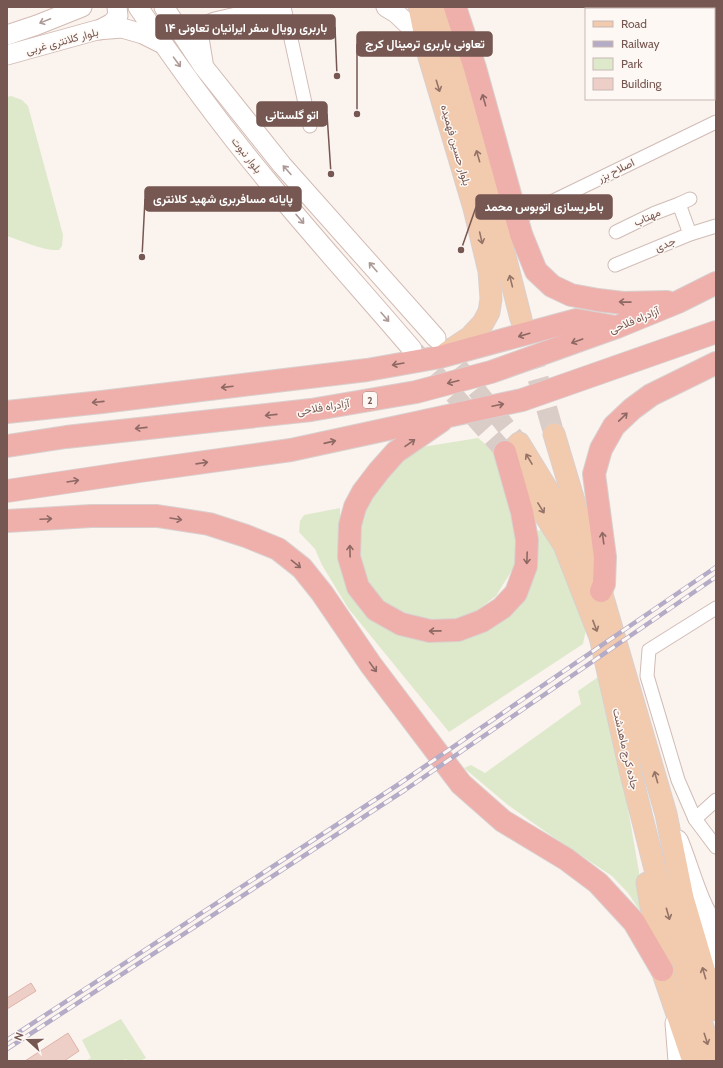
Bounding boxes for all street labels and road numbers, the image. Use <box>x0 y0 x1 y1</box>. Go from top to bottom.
street label: بلوار کلانتری غربی <box>24 25 100 57</box>
street label: بلوار حسین فهمیده <box>438 103 474 187</box>
street label: بلوار نبوت <box>229 134 265 176</box>
street label: اصلاح بزر <box>594 155 637 186</box>
street label: مهتاب <box>631 205 663 229</box>
street label: جدی <box>653 234 677 254</box>
street label: آزادراه فلاحی <box>607 303 662 336</box>
road number: 2 <box>363 392 377 408</box>
street label: آزادراه فلاحی <box>296 396 352 418</box>
street label: جاده کرج ماهدشت <box>609 707 642 791</box>

